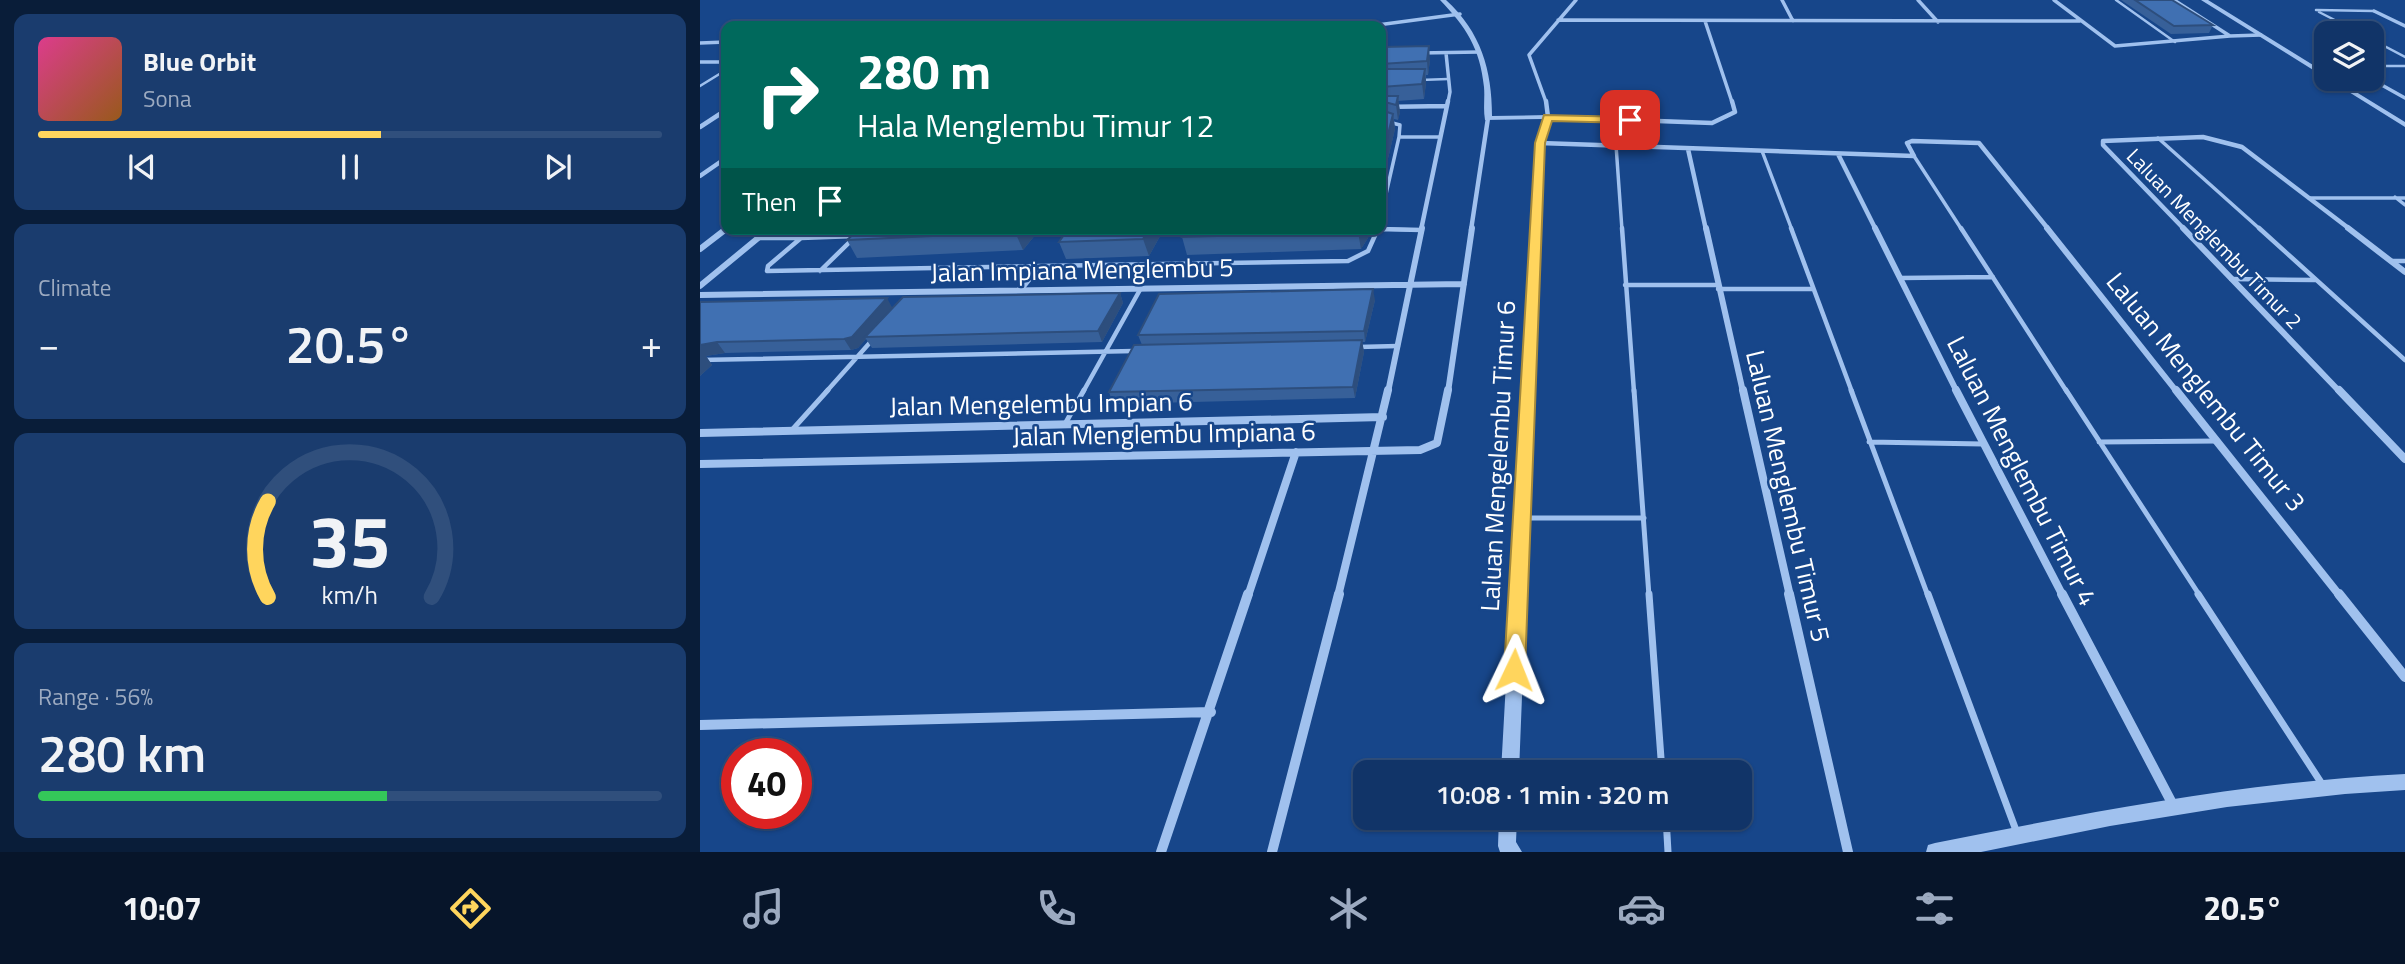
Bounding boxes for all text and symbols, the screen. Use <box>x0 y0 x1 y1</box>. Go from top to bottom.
map controls <box>2314 21 2384 91</box>
button: layers <box>2314 21 2384 91</box>
text: 280 m <box>857 33 991 108</box>
text: Blue Orbit <box>143 42 256 81</box>
icon: right <box>742 49 833 140</box>
text: Sona <box>143 81 191 116</box>
pin <box>1600 90 1660 150</box>
text: Hala Menglembu Timur 12 <box>857 101 1214 149</box>
icon: arrive <box>1611 101 1649 139</box>
street label: Laluan Menglembu Timur 2 <box>2119 140 2310 336</box>
icon: previous <box>123 148 161 186</box>
icon: pause <box>331 148 369 186</box>
icon: next <box>539 148 577 186</box>
text: Then <box>742 182 797 221</box>
icon: arrive <box>811 182 849 220</box>
street label: Jalan Impiana Menglembu 5 <box>930 247 1234 292</box>
street label: Laluan Menglembu Timur 3 <box>2097 263 2315 520</box>
text: Climate <box>38 270 111 305</box>
street label: Laluan Mengelembu Timur 6 <box>1470 299 1525 613</box>
text: 20.5° <box>286 304 414 383</box>
text: − <box>38 315 59 373</box>
text: + <box>641 315 662 373</box>
street label: Laluan Menglembu Timur 4 <box>1937 329 2108 613</box>
street label: Laluan Menglembu Timur 5 <box>1736 346 1841 646</box>
street label: Jalan Mengelembu Impian 6 <box>889 381 1193 426</box>
street label: Jalan Menglembu Impiana 6 <box>1012 411 1316 456</box>
text: 35 <box>309 485 391 595</box>
text: km/h <box>322 576 378 614</box>
position arrow <box>1477 633 1551 707</box>
text: Range · 56% <box>38 679 153 714</box>
text: 280 km <box>38 713 206 792</box>
speed limit sign: 40 <box>721 738 812 829</box>
text: 10:08 · 1 min · 320 m <box>1436 775 1669 814</box>
text: 10:07 <box>122 884 202 932</box>
icon: directions <box>446 884 495 933</box>
icon: music <box>739 884 788 933</box>
icon: phone <box>1032 884 1081 933</box>
icon: climate <box>1324 884 1373 933</box>
icon: car <box>1617 884 1666 933</box>
icon: filters <box>1910 884 1959 933</box>
text: 20.5° <box>2203 884 2283 932</box>

